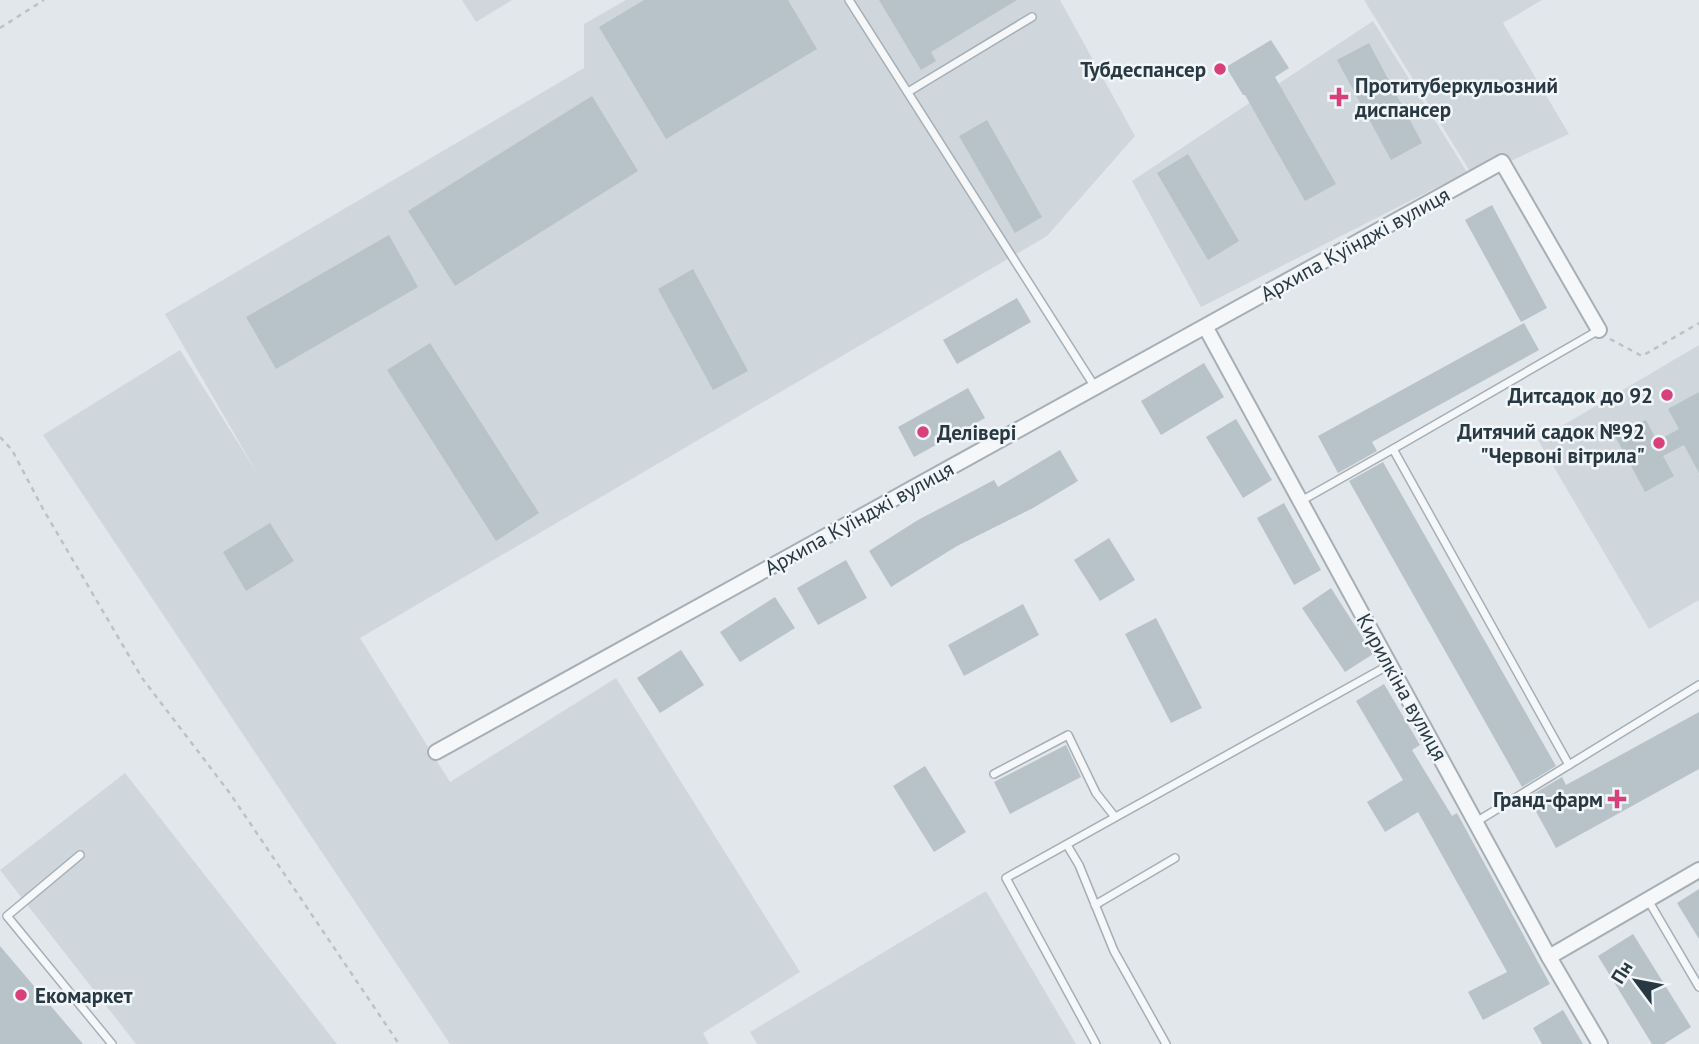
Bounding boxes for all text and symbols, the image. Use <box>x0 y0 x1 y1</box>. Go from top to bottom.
place label: Тубдеспансер <box>1080 56 1206 83</box>
marker: Тубдеспансер <box>1212 61 1228 77</box>
place label: Протитуберкульозний диспансер <box>1354 72 1558 123</box>
marker: Протитуберкульозний диспансер <box>1329 87 1349 107</box>
street label: Архипа Куїнджі вулиця <box>1256 181 1454 307</box>
place label: Дитсадок до 92 <box>1508 382 1653 409</box>
marker: Дитсадок до 92 <box>1659 387 1675 403</box>
place label: Дитячий садок №92 "Червонi вiтрила" <box>1457 418 1645 469</box>
place label: Делівері <box>937 419 1016 446</box>
marker: Делівері <box>915 424 931 440</box>
marker: Дитячий садок №92 "Червонi вiтрила" <box>1651 435 1667 451</box>
street label: Архипа Куїнджі вулиця <box>760 455 958 581</box>
street label: Кирилкіна вулиця <box>1350 609 1454 765</box>
place label: Гранд-фарм <box>1493 786 1603 813</box>
marker: Гранд-фарм <box>1609 791 1625 807</box>
north arrow <box>1601 946 1671 1016</box>
text: Пн <box>1605 956 1638 988</box>
place label: Екомаркет <box>35 982 133 1009</box>
marker: Екомаркет <box>13 987 29 1003</box>

